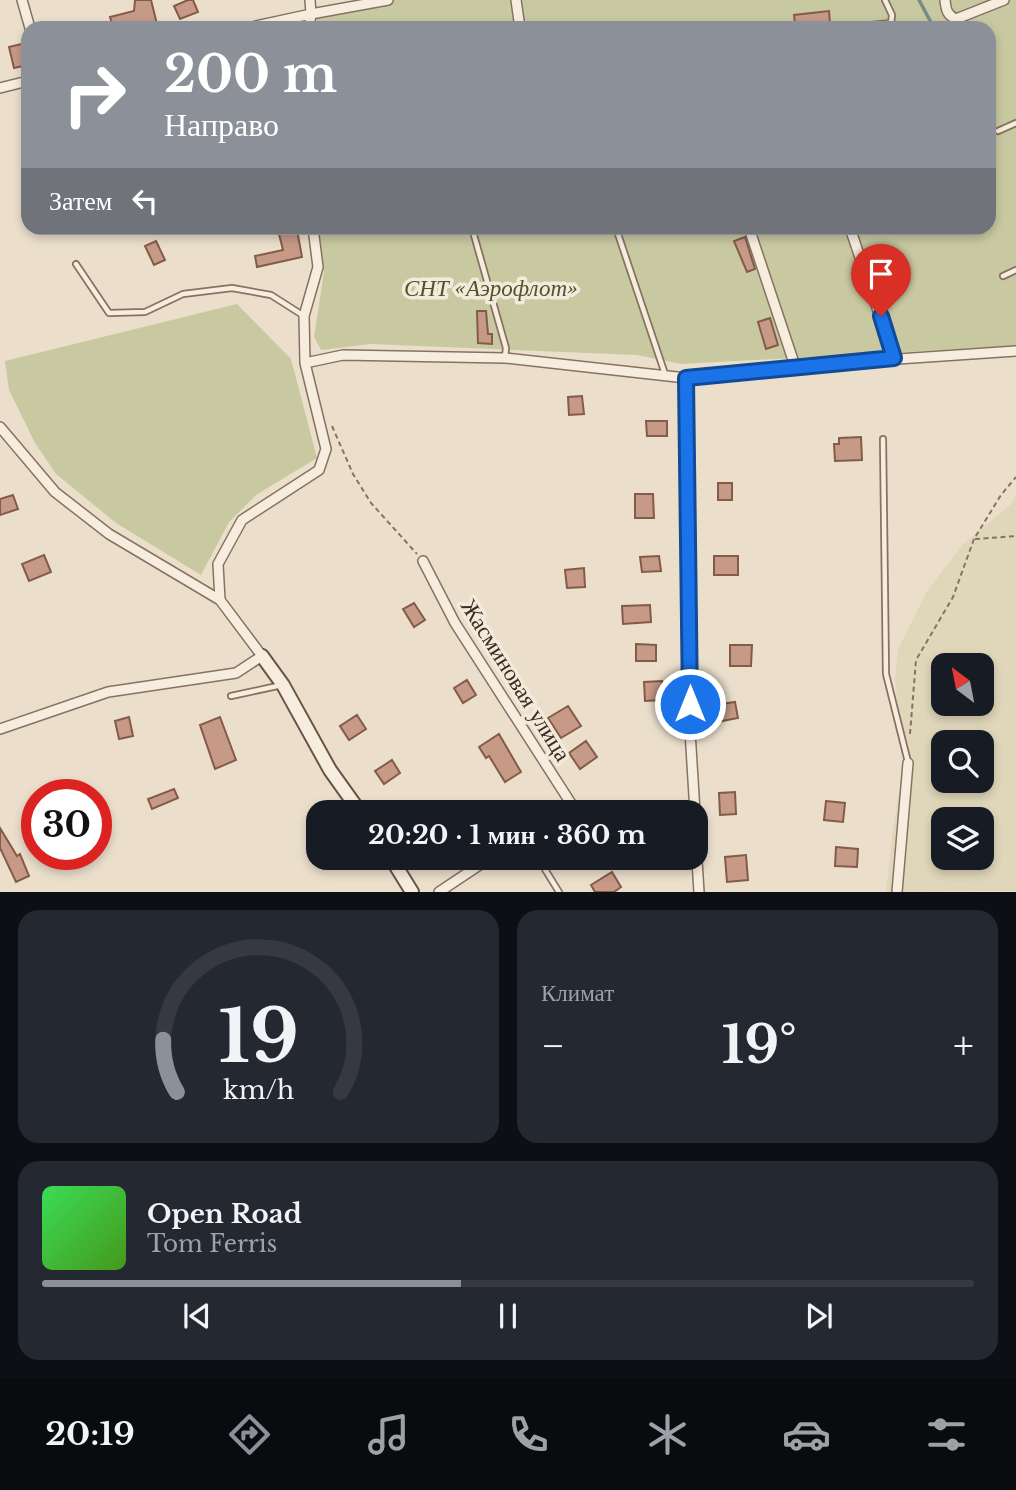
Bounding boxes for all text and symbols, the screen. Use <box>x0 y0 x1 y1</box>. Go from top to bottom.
text: 200 m <box>164 44 337 105</box>
icon: right <box>49 49 140 140</box>
text: Направо <box>164 105 279 145</box>
icon: left <box>126 182 164 220</box>
text: Затем <box>49 185 112 217</box>
pin <box>851 244 911 316</box>
icon: arrive <box>862 255 900 293</box>
park label: СНТ «Аэрофлот» <box>404 274 578 302</box>
street label: Жасминовая улица <box>455 594 577 766</box>
north arrow <box>931 653 994 716</box>
map controls <box>931 653 994 870</box>
position arrow <box>653 667 727 741</box>
button: search <box>931 730 994 793</box>
speed limit sign: 30 <box>21 779 112 870</box>
button: layers <box>931 807 994 870</box>
text: 20:20 · 1 мин · 360 m <box>368 819 646 851</box>
text: Климат <box>541 979 614 1007</box>
text: 19 <box>218 992 299 1083</box>
text: 19° <box>722 1013 797 1077</box>
text: − <box>541 1022 565 1069</box>
text: + <box>953 1022 974 1069</box>
text: km/h <box>223 1075 294 1106</box>
text: Open Road <box>147 1198 302 1230</box>
text: Tom Ferris <box>147 1230 277 1258</box>
icon: previous <box>178 1297 216 1335</box>
icon: pause <box>489 1297 527 1335</box>
icon: next <box>800 1297 838 1335</box>
icon: directions <box>225 1410 274 1459</box>
icon: music <box>364 1410 413 1459</box>
icon: phone <box>504 1410 553 1459</box>
icon: climate <box>643 1410 692 1459</box>
icon: car <box>782 1410 831 1459</box>
icon: filters <box>922 1410 971 1459</box>
text: 20:19 <box>45 1414 135 1454</box>

